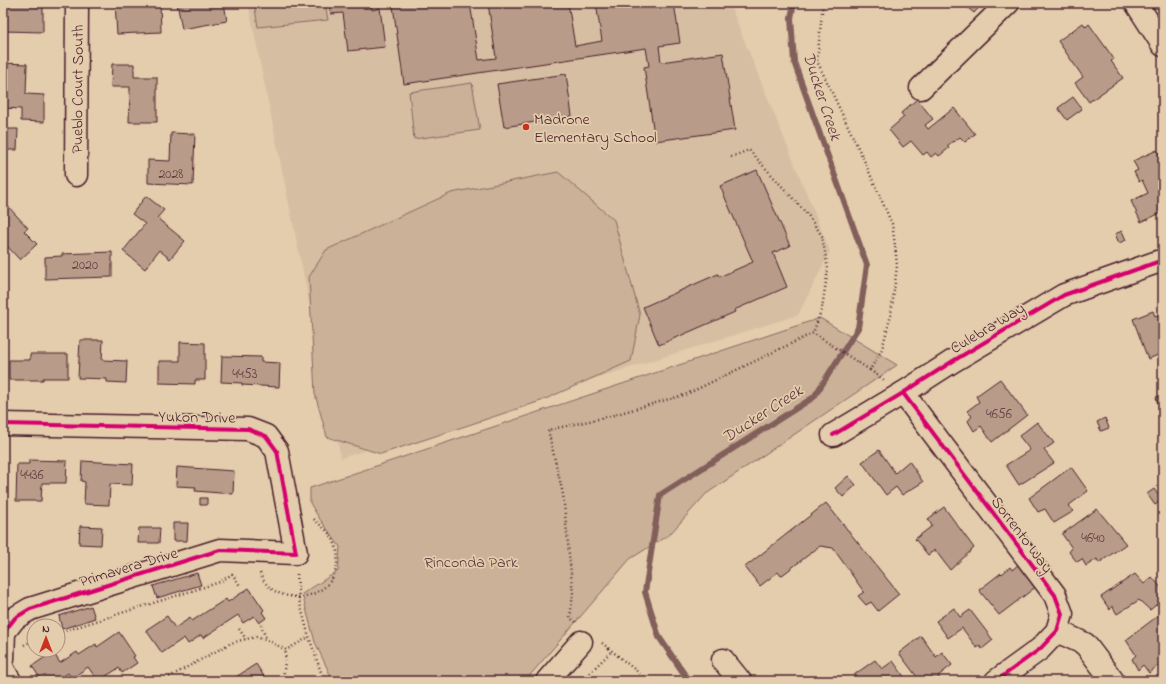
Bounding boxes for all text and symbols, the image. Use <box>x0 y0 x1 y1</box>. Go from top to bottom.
street label: Pueblo Court South <box>66 24 91 154</box>
water label: Ducker Creek <box>796 49 848 145</box>
place label: Madrone Elementary School <box>534 108 657 150</box>
marker: Madrone Elementary School <box>521 122 531 132</box>
house number: 2028 <box>158 164 184 185</box>
house number: 2020 <box>72 255 98 276</box>
street label: Culebra Way <box>946 297 1030 361</box>
house number: 4453 <box>232 364 258 385</box>
water label: Ducker Creek <box>718 378 809 450</box>
house number: 4656 <box>986 404 1012 425</box>
street label: Yukon Drive <box>158 405 237 431</box>
house number: 4436 <box>20 465 44 486</box>
street label: Sorrento Way <box>984 492 1058 579</box>
house number: 4640 <box>1081 528 1105 549</box>
street label: Primavera Drive <box>76 541 182 594</box>
park label: Rinconda Park <box>424 551 519 575</box>
north arrow <box>26 618 66 658</box>
text: N <box>42 621 50 637</box>

